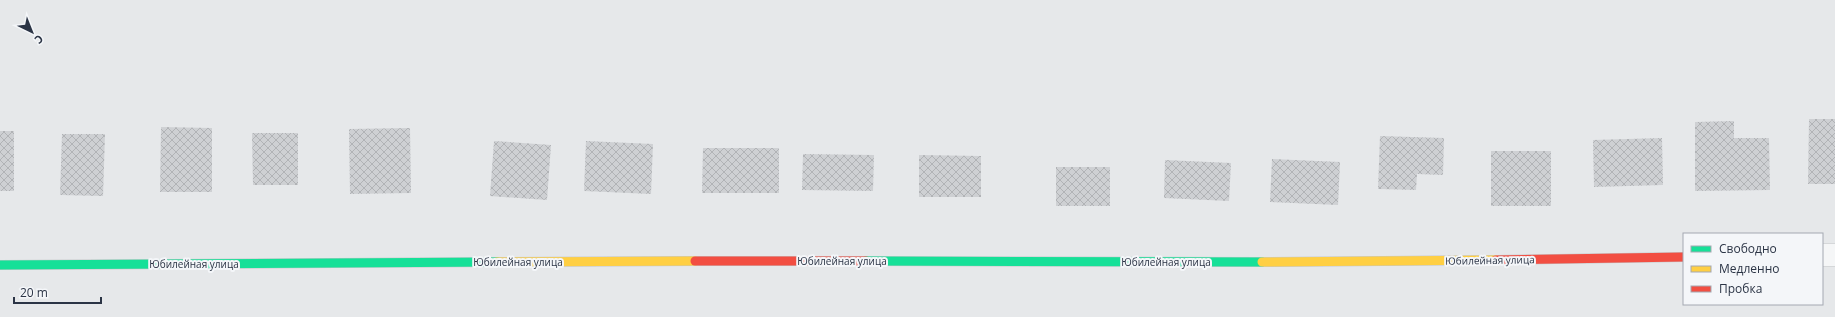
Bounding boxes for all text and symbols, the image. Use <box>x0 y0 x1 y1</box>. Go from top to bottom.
north arrow <box>12 12 52 52</box>
text: С <box>31 32 47 48</box>
legend <box>1683 233 1823 305</box>
text: Свободно <box>1719 240 1777 257</box>
street label: Юбилейная улица <box>1445 252 1535 268</box>
street label: Юбилейная улица <box>797 254 887 268</box>
street label: Юбилейная улица <box>473 255 563 269</box>
street label: Юбилейная улица <box>1121 255 1211 269</box>
street label: Юбилейная улица <box>149 257 239 271</box>
text: Медленно <box>1719 260 1779 277</box>
scale bar <box>14 279 101 305</box>
text: Пробка <box>1719 280 1762 297</box>
text: 20 m <box>20 284 48 301</box>

